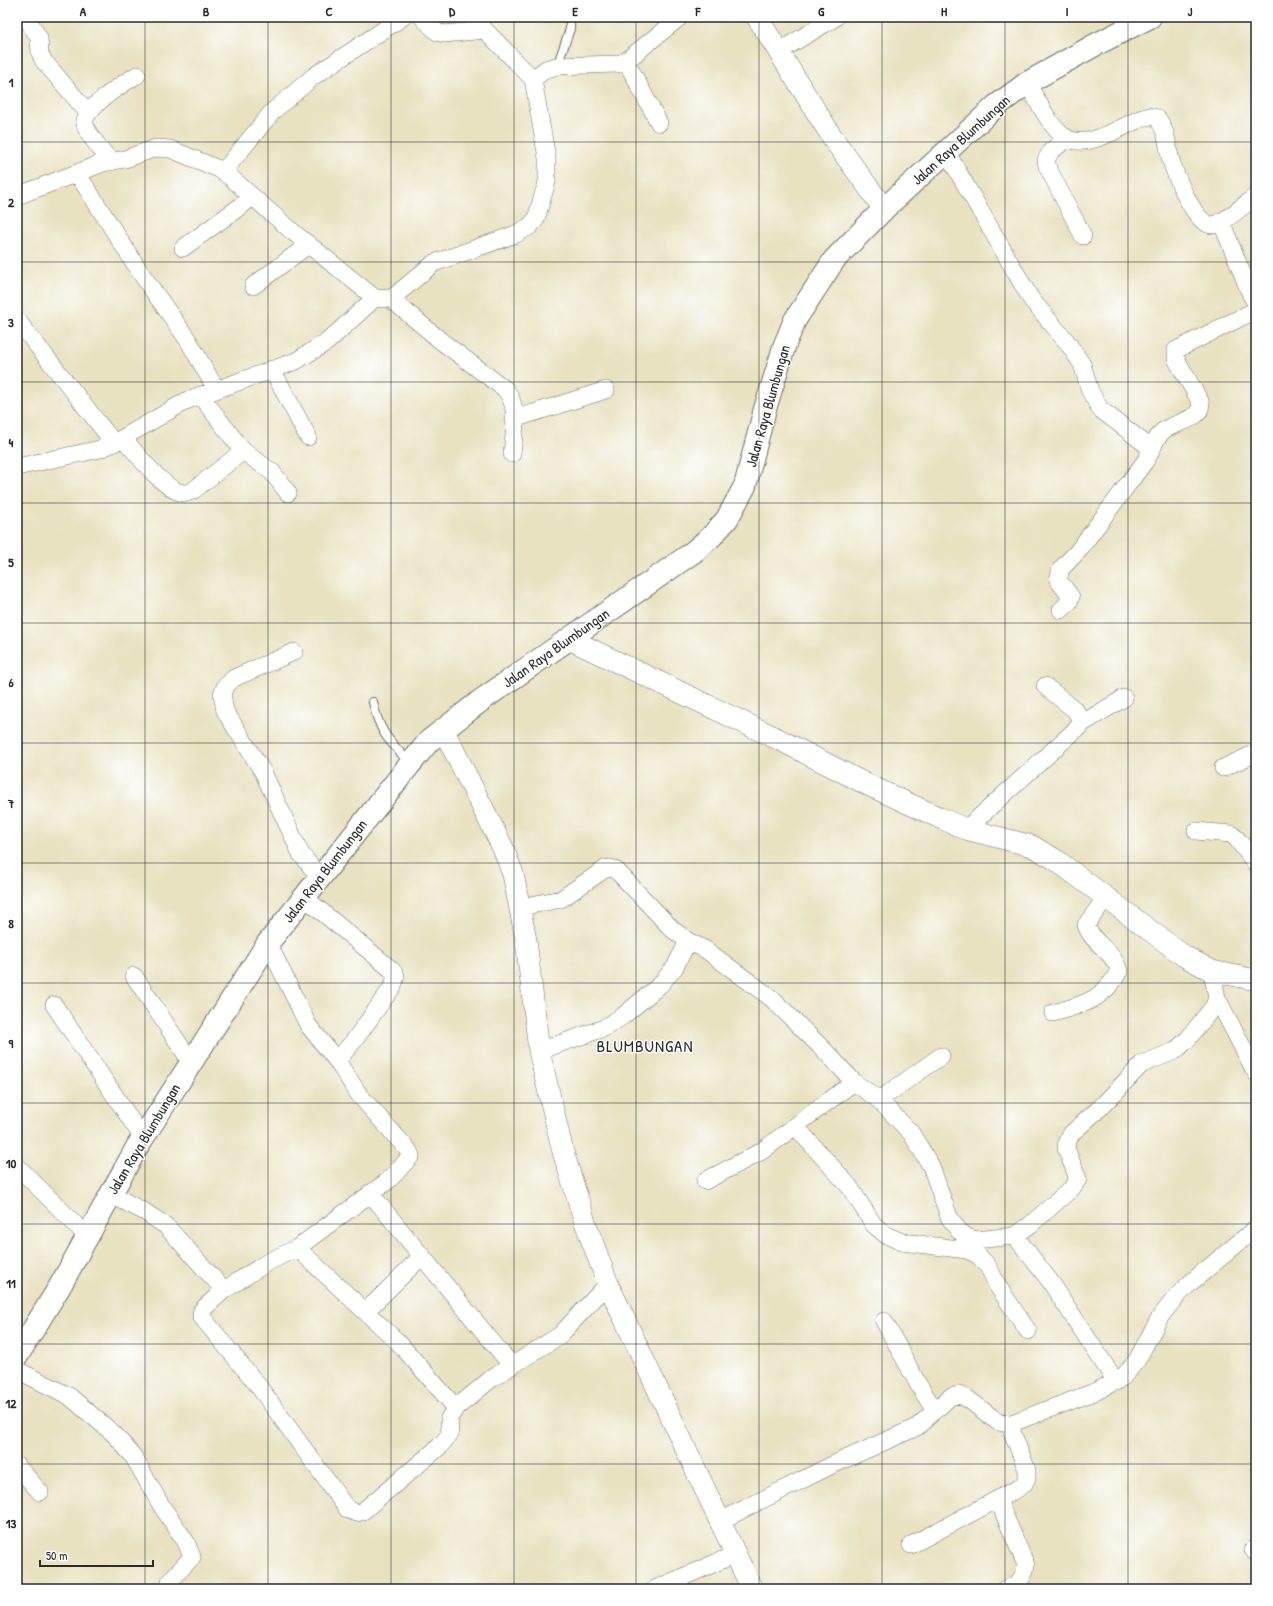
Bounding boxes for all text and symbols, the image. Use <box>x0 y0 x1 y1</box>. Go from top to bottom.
text: A <box>80 2 87 20</box>
text: B <box>203 2 210 20</box>
text: C <box>325 2 333 20</box>
text: D <box>449 2 456 20</box>
text: E <box>572 2 578 20</box>
text: F <box>695 2 702 20</box>
text: G <box>818 2 825 20</box>
text: H <box>941 2 947 20</box>
text: I <box>1065 2 1069 20</box>
text: J <box>1188 2 1193 20</box>
text: 1 <box>9 73 14 91</box>
street label: Jalan Raya Blumbungan <box>907 90 1015 190</box>
text: 2 <box>8 193 15 211</box>
text: 3 <box>8 313 14 331</box>
street label: Jalan Raya Blumbungan <box>740 342 795 469</box>
text: 4 <box>9 433 14 451</box>
text: 5 <box>8 553 14 571</box>
street label: Jalan Raya Blumbungan <box>498 603 614 692</box>
text: 6 <box>8 673 14 691</box>
text: 7 <box>7 794 15 812</box>
street label: Jalan Raya Blumbungan <box>278 814 372 927</box>
text: 8 <box>8 914 14 932</box>
text: 9 <box>9 1034 14 1052</box>
district label: BLUMBUNGAN <box>597 1034 693 1057</box>
street label: Jalan Raya Blumbungan <box>102 1079 185 1198</box>
text: 10 <box>6 1154 16 1172</box>
text: 11 <box>6 1274 16 1292</box>
text: 12 <box>6 1394 17 1412</box>
text: 13 <box>6 1514 16 1532</box>
scale bar <box>40 1542 153 1568</box>
text: 50 m <box>46 1547 67 1564</box>

